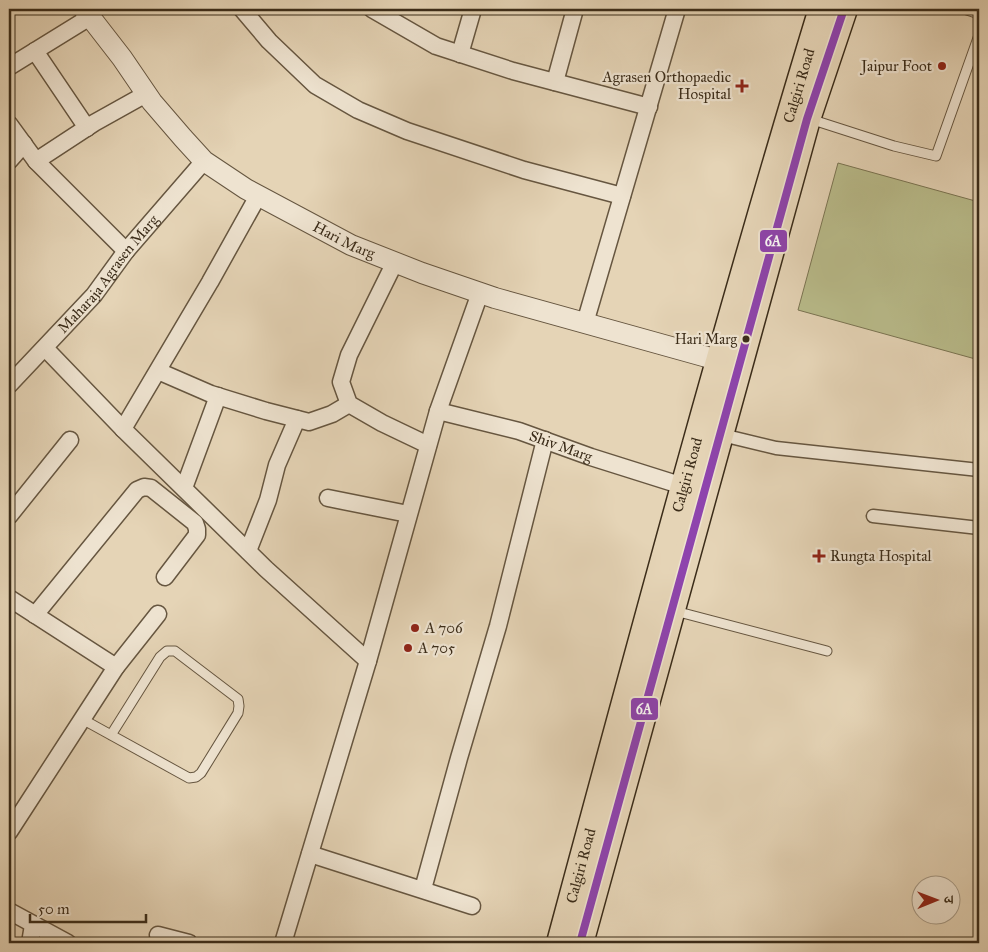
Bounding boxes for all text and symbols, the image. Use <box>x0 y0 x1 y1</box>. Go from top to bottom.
street label: Calgiri Road <box>779 46 819 125</box>
place label: Jaipur Foot <box>859 57 933 76</box>
marker: Jaipur Foot <box>936 60 948 72</box>
place label: Agrasen Orthopaedic Hospital <box>602 68 732 103</box>
marker: Agrasen Orthopaedic Hospital <box>735 79 749 93</box>
street label: Maharaja Agrasen Marg <box>54 210 163 337</box>
street label: Hari Marg <box>310 217 378 263</box>
line badge: 6A <box>759 229 788 253</box>
text: 6A <box>765 233 782 250</box>
place label: Hari Marg <box>675 331 737 348</box>
marker: Hari Marg <box>741 334 751 344</box>
street label: Shiv Marg <box>527 426 596 466</box>
street label: Calgiri Road <box>668 435 706 514</box>
place label: Rungta Hospital <box>830 547 933 565</box>
marker: Rungta Hospital <box>812 549 826 563</box>
place label: A 706 <box>424 619 464 637</box>
marker: A 706 <box>409 622 421 634</box>
place label: A 705 <box>417 639 455 657</box>
marker: A 705 <box>402 642 414 654</box>
line badge: 6A <box>630 697 659 721</box>
text: 6A <box>636 701 653 718</box>
street label: Calgiri Road <box>562 826 600 905</box>
north arrow <box>910 874 960 924</box>
scale bar <box>30 892 146 924</box>
text: उ <box>940 895 957 904</box>
text: 50 m <box>38 900 70 918</box>

